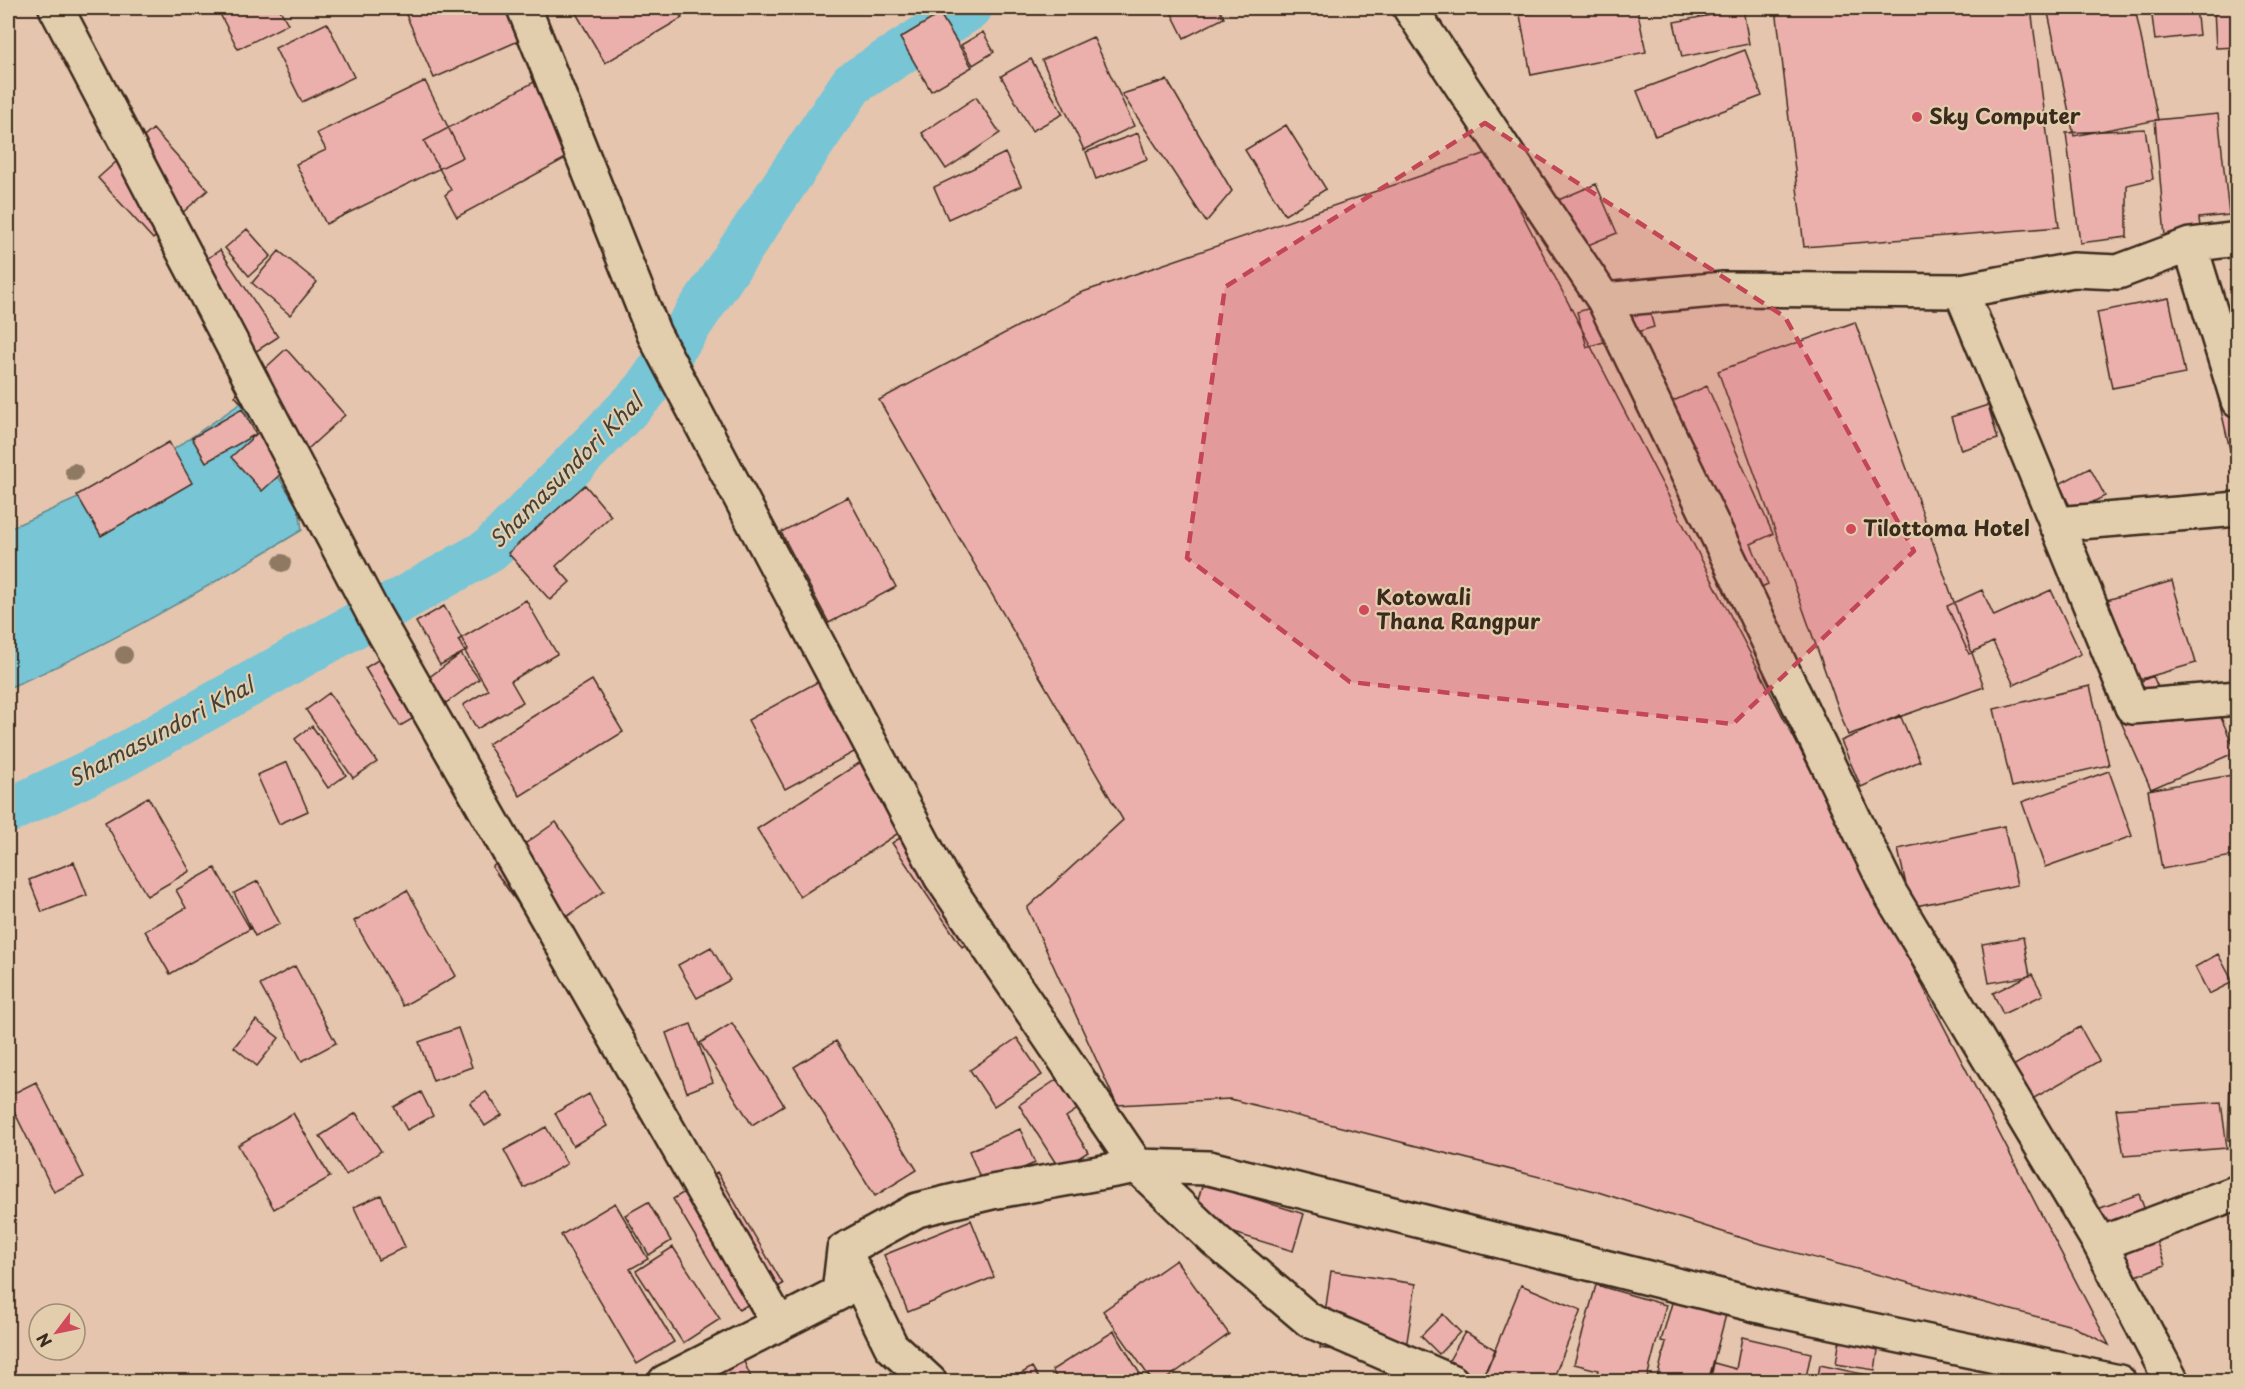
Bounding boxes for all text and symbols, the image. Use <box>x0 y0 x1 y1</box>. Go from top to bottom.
place label: Sky Computer <box>1929 99 2081 131</box>
marker: Sky Computer <box>1910 110 1924 124</box>
water label: Shamasundori Khal <box>480 383 652 554</box>
place label: Tilottoma Hotel <box>1863 511 2030 543</box>
marker: Tilottoma Hotel <box>1844 522 1858 536</box>
place label: Kotowali Thana Rangpur <box>1376 580 1541 636</box>
marker: Kotowali Thana Rangpur <box>1357 603 1371 617</box>
water label: Shamasundori Khal <box>62 666 262 794</box>
north arrow <box>27 1302 87 1362</box>
text: N <box>30 1329 57 1352</box>

